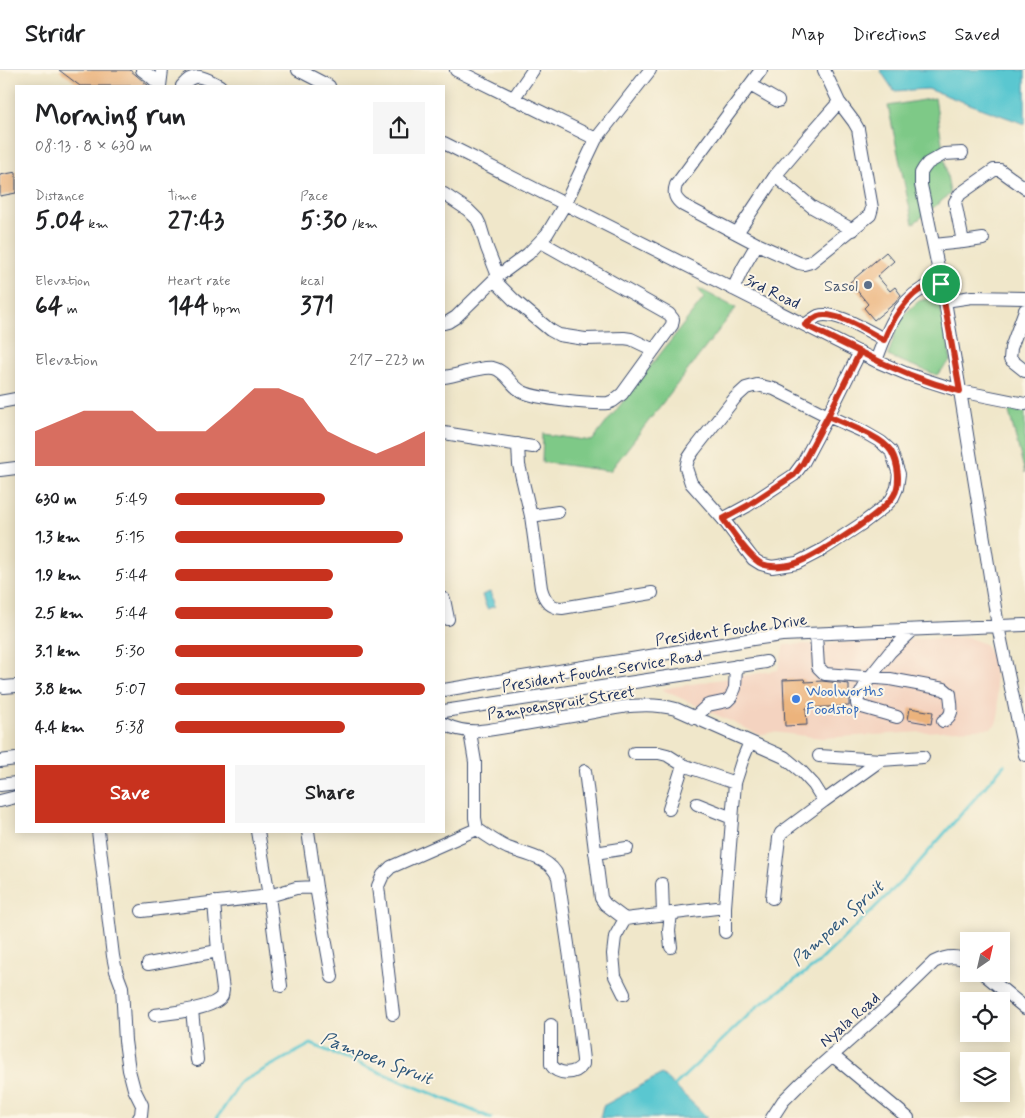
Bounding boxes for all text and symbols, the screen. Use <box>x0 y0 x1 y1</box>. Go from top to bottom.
text: Stridr <box>25 19 85 50</box>
text: Map <box>792 23 825 47</box>
text: Directions <box>853 23 927 47</box>
text: Saved <box>955 23 1000 47</box>
text: Morning run <box>35 98 186 135</box>
button: share <box>373 102 425 154</box>
text: 08:13 · 8 × 630 m <box>35 136 152 157</box>
text: Distance <box>35 187 84 205</box>
text: Time <box>168 187 197 205</box>
text: Pace <box>300 187 328 205</box>
text: 5.04 <box>35 205 84 238</box>
text: 27:43 <box>168 205 224 238</box>
text: 5:30 <box>300 205 348 238</box>
text: km <box>84 215 109 233</box>
text: /km <box>348 215 378 233</box>
pin <box>920 263 962 305</box>
street label: 3rd Road <box>741 270 803 315</box>
icon: arrive <box>927 270 955 298</box>
text: Elevation <box>35 272 90 290</box>
text: Heart rate <box>168 272 231 290</box>
text: kcal <box>300 272 324 290</box>
place label: Sasol <box>824 276 858 297</box>
marker: Sasol <box>862 279 874 291</box>
text: 64 <box>35 290 63 323</box>
text: 144 <box>168 290 209 323</box>
text: 371 <box>300 290 334 323</box>
text: m <box>63 300 78 318</box>
text: bpm <box>209 300 241 318</box>
text: Elevation <box>35 350 98 371</box>
text: 217–223 m <box>349 350 425 371</box>
text: 630 m <box>35 489 77 510</box>
text: 5:49 <box>115 489 148 510</box>
text: 1.3 km <box>35 527 80 548</box>
text: 5:15 <box>115 527 145 548</box>
text: 1.9 km <box>35 565 81 586</box>
text: 5:44 <box>115 565 148 586</box>
text: 2.5 km <box>35 603 83 624</box>
text: 5:44 <box>115 603 148 624</box>
street label: President Fouche Drive <box>654 609 809 652</box>
text: 3.1 km <box>35 641 80 662</box>
text: 5:30 <box>115 641 145 662</box>
street label: President Fouche Service Road <box>500 645 704 698</box>
text: 3.8 km <box>35 679 82 700</box>
text: 5:07 <box>115 679 146 700</box>
street label: Pampoenspruit Street <box>486 681 637 726</box>
place label: Woolworths Foodstop <box>806 681 883 720</box>
marker: Woolworths Foodstop <box>790 693 802 705</box>
text: 4.4 km <box>35 717 85 738</box>
text: 5:38 <box>115 717 145 738</box>
button: Save <box>35 765 225 823</box>
button: Share <box>235 765 425 823</box>
water label: Pampoen Spruit <box>786 874 891 972</box>
north arrow <box>960 932 1010 982</box>
map controls <box>960 932 1010 1102</box>
street label: Nyala Road <box>815 988 885 1052</box>
button: locate <box>960 992 1010 1042</box>
water label: Pampoen Spruit <box>318 1027 438 1092</box>
button: layers <box>960 1052 1010 1102</box>

